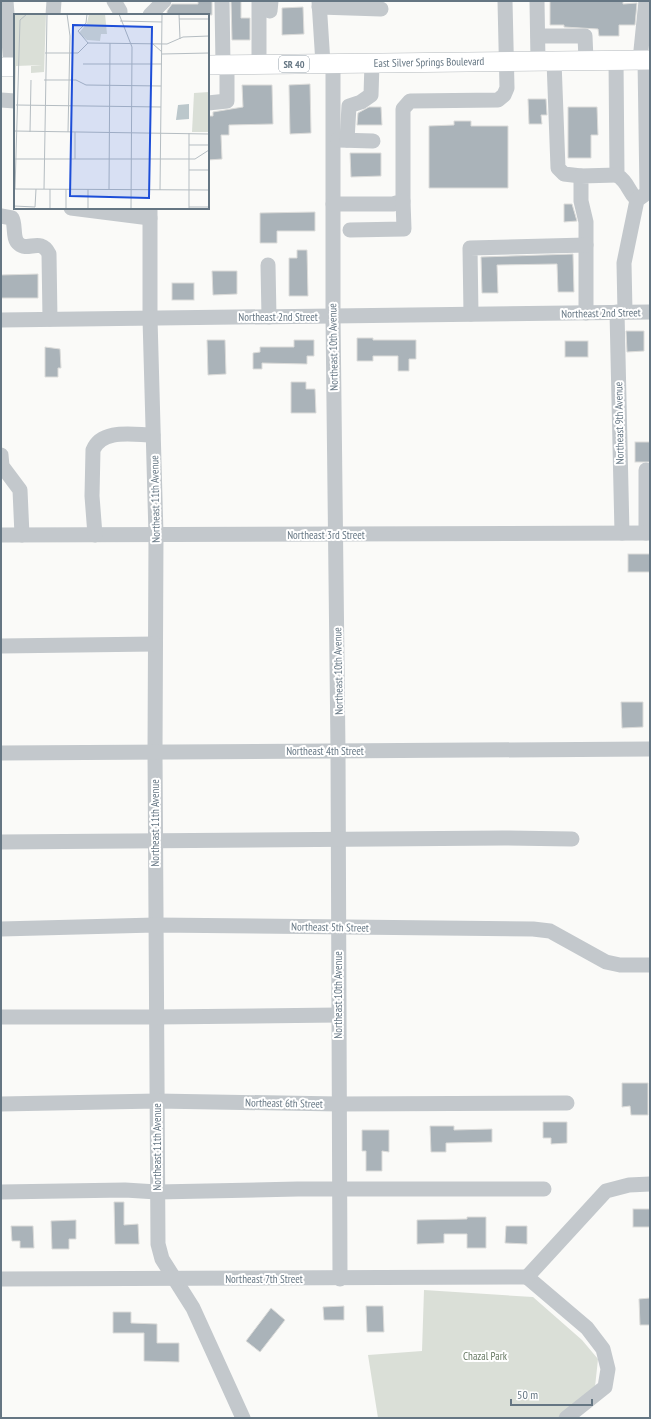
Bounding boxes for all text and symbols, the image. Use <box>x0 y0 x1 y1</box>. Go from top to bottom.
inset map <box>14 14 209 209</box>
street label: East Silver Springs Boulevard <box>374 54 485 70</box>
road number: SR 40 <box>279 56 309 72</box>
street label: Northeast 10th Avenue <box>325 303 341 391</box>
street label: Northeast 2nd Street <box>561 305 641 321</box>
street label: Northeast 2nd Street <box>238 310 318 324</box>
street label: Northeast 9th Avenue <box>611 381 627 464</box>
street label: Northeast 11th Avenue <box>147 455 163 543</box>
street label: Northeast 3rd Street <box>287 528 365 542</box>
street label: Northeast 10th Avenue <box>330 627 346 715</box>
street label: Northeast 4th Street <box>286 744 364 758</box>
street label: Northeast 11th Avenue <box>148 779 162 867</box>
street label: Northeast 5th Street <box>291 919 369 935</box>
street label: Northeast 10th Avenue <box>331 951 345 1039</box>
street label: Northeast 6th Street <box>245 1095 323 1111</box>
street label: Northeast 11th Avenue <box>150 1103 164 1191</box>
street label: Northeast 7th Street <box>225 1272 303 1286</box>
park label: Chazal Park <box>463 1349 508 1363</box>
scale bar <box>511 1381 592 1407</box>
text: 50 m <box>517 1387 538 1402</box>

